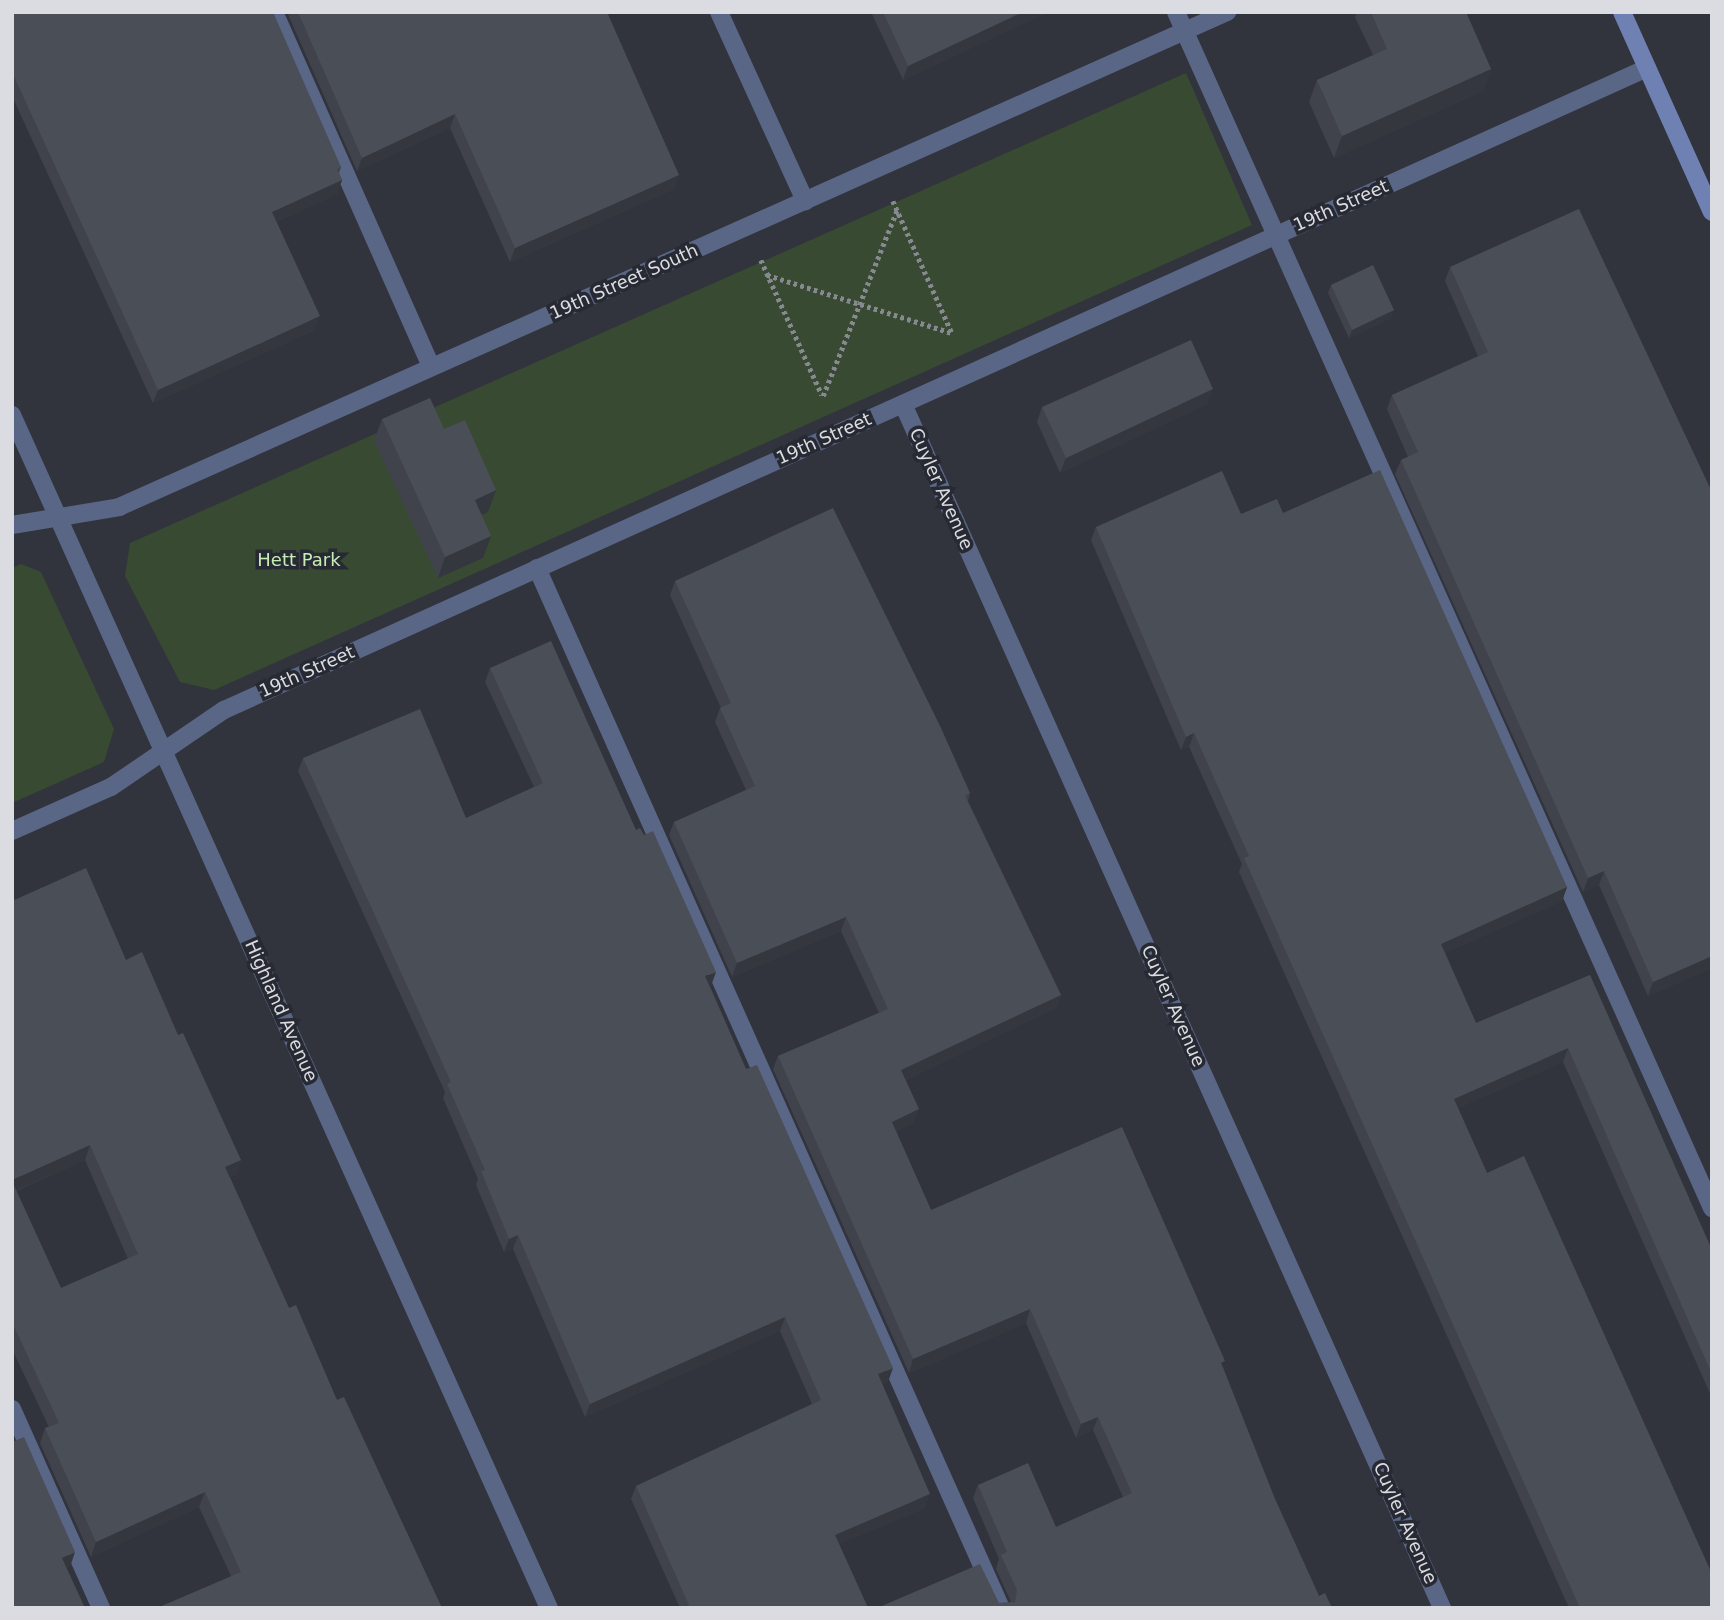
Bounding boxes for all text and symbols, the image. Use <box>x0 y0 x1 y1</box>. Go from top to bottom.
street label: 19th Street <box>1290 175 1392 237</box>
street label: 19th Street South <box>547 240 701 324</box>
street label: 19th Street <box>773 408 875 470</box>
street label: Cuyler Avenue <box>905 425 977 553</box>
park label: Hett Park <box>257 549 341 571</box>
street label: 19th Street <box>256 641 358 703</box>
street label: Highland Avenue <box>240 937 322 1085</box>
street label: Cuyler Avenue <box>1137 942 1209 1070</box>
street label: Cuyler Avenue <box>1369 1459 1441 1587</box>

